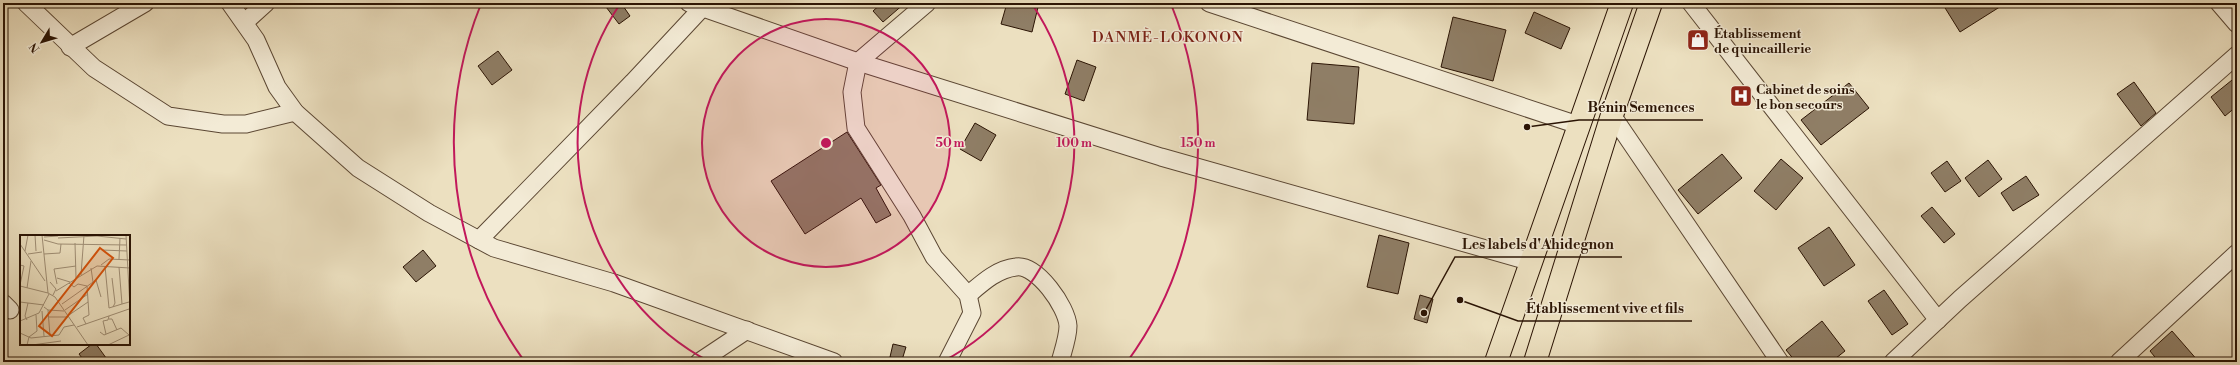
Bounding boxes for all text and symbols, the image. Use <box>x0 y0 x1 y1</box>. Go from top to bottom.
north arrow <box>22 22 62 62</box>
place label: Établissement de quincaillerie <box>1714 25 1811 57</box>
district label: DANMÈ-LOKONON <box>1092 27 1244 47</box>
shop icon: Établissement de quincaillerie <box>1685 27 1711 53</box>
text: N <box>27 40 43 55</box>
place label: Cabinet de soins le bon secours <box>1756 82 1855 113</box>
hospital icon: Cabinet de soins le bon secours <box>1728 83 1754 109</box>
callout: Bénin Semences <box>1579 94 1703 120</box>
text: Bénin Semences <box>1587 99 1695 117</box>
centre of rings <box>819 136 833 150</box>
text: 50 m <box>935 136 965 151</box>
text: 100 m <box>1056 136 1092 151</box>
text: 150 m <box>1181 136 1215 151</box>
callout: Les labels d'Ahidegnon <box>1455 231 1622 257</box>
inset map <box>20 235 130 345</box>
text: Les labels d'Ahidegnon <box>1462 236 1614 254</box>
callout: Établissement vive et fils <box>1518 295 1692 321</box>
text: Établissement vive et fils <box>1526 298 1684 318</box>

